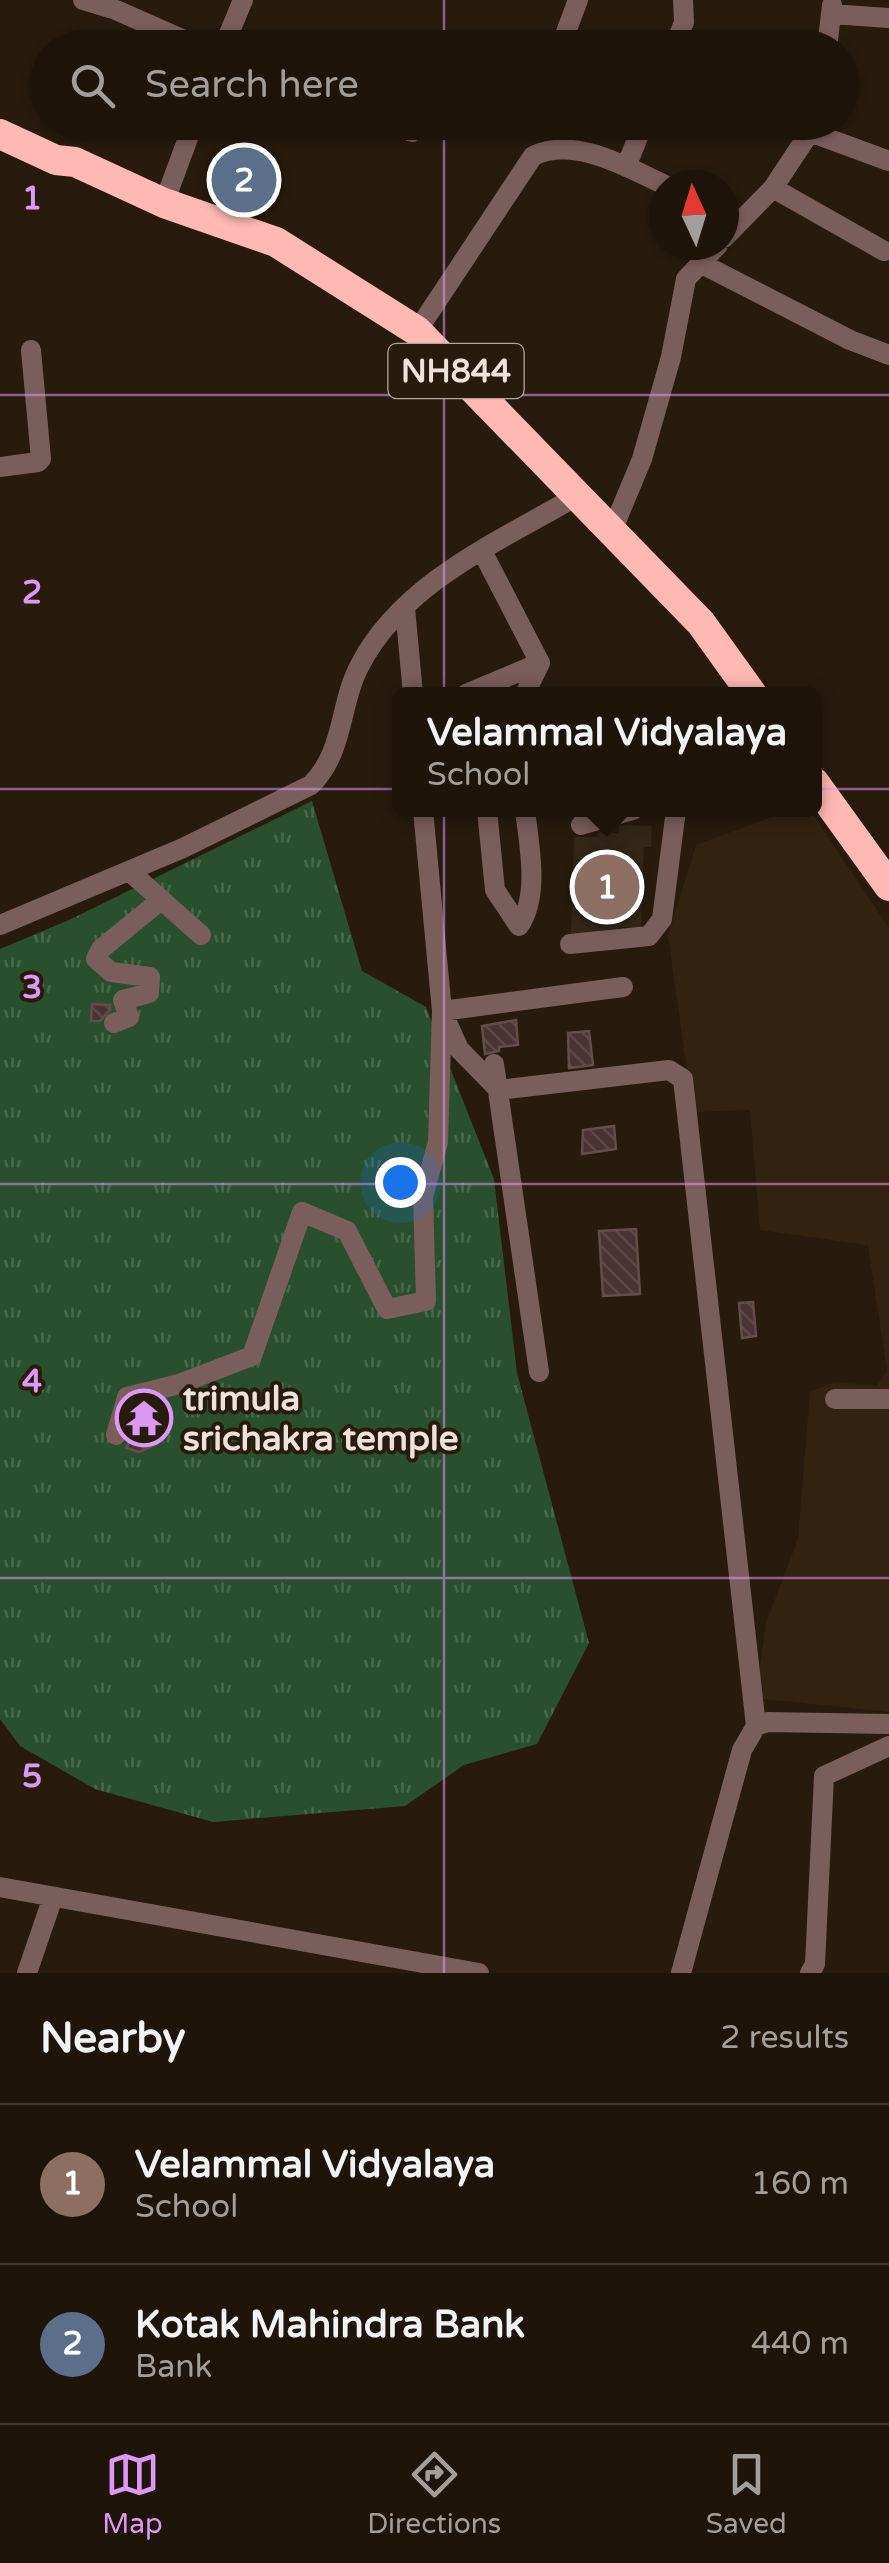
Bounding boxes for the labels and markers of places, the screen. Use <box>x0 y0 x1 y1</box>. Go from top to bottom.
pin: 2 <box>212 142 276 218</box>
pin: 1 <box>574 850 640 924</box>
place label: trimula srichakra temple <box>183 1378 459 1460</box>
temple icon: trimula srichakra temple <box>114 1388 174 1448</box>

